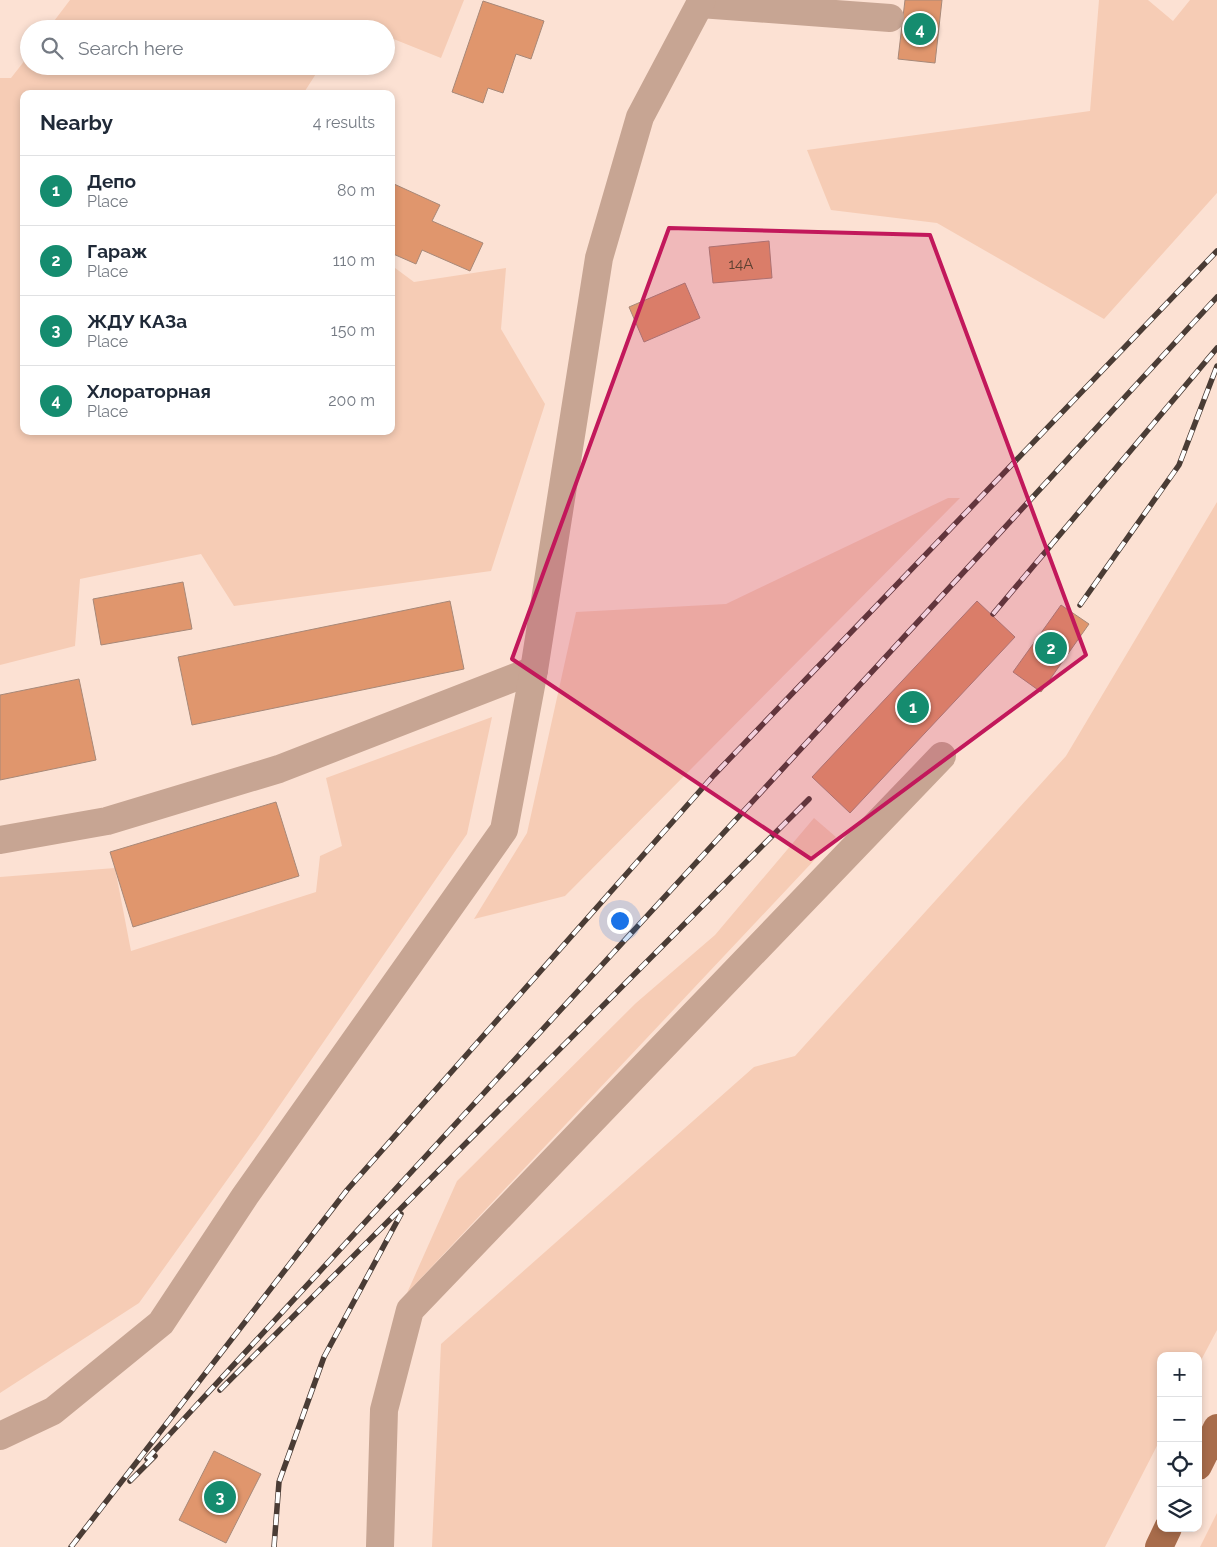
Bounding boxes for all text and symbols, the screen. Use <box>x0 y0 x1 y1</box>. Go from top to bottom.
pin: 4 <box>904 10 936 48</box>
search box <box>20 20 395 75</box>
icon: search <box>38 34 66 62</box>
text: Search here <box>78 37 184 59</box>
text: Nearby <box>40 110 113 135</box>
text: 4 results <box>313 113 375 132</box>
text: Депо <box>87 170 136 192</box>
text: 1 <box>52 181 60 200</box>
text: 80 m <box>337 181 375 200</box>
text: Place <box>87 192 128 211</box>
text: Гараж <box>87 240 147 262</box>
text: 2 <box>51 251 61 270</box>
text: 110 m <box>333 251 375 270</box>
house number: 14А <box>729 255 753 273</box>
text: Place <box>87 262 128 281</box>
text: ЖДУ КАЗа <box>87 310 187 332</box>
text: 3 <box>52 321 60 340</box>
text: 150 m <box>331 321 375 340</box>
text: Place <box>87 332 128 351</box>
text: Хлораторная <box>87 380 211 402</box>
text: 4 <box>51 391 61 410</box>
text: 200 m <box>328 391 375 410</box>
text: Place <box>87 402 128 421</box>
pin: 2 <box>1035 629 1067 667</box>
pin: 1 <box>897 688 929 726</box>
your location <box>607 908 633 934</box>
map controls <box>1157 1352 1202 1532</box>
button: + <box>1157 1352 1202 1397</box>
button: − <box>1157 1397 1202 1442</box>
button: locate <box>1157 1442 1202 1487</box>
pin: 3 <box>204 1478 236 1516</box>
button: layers <box>1157 1487 1202 1532</box>

